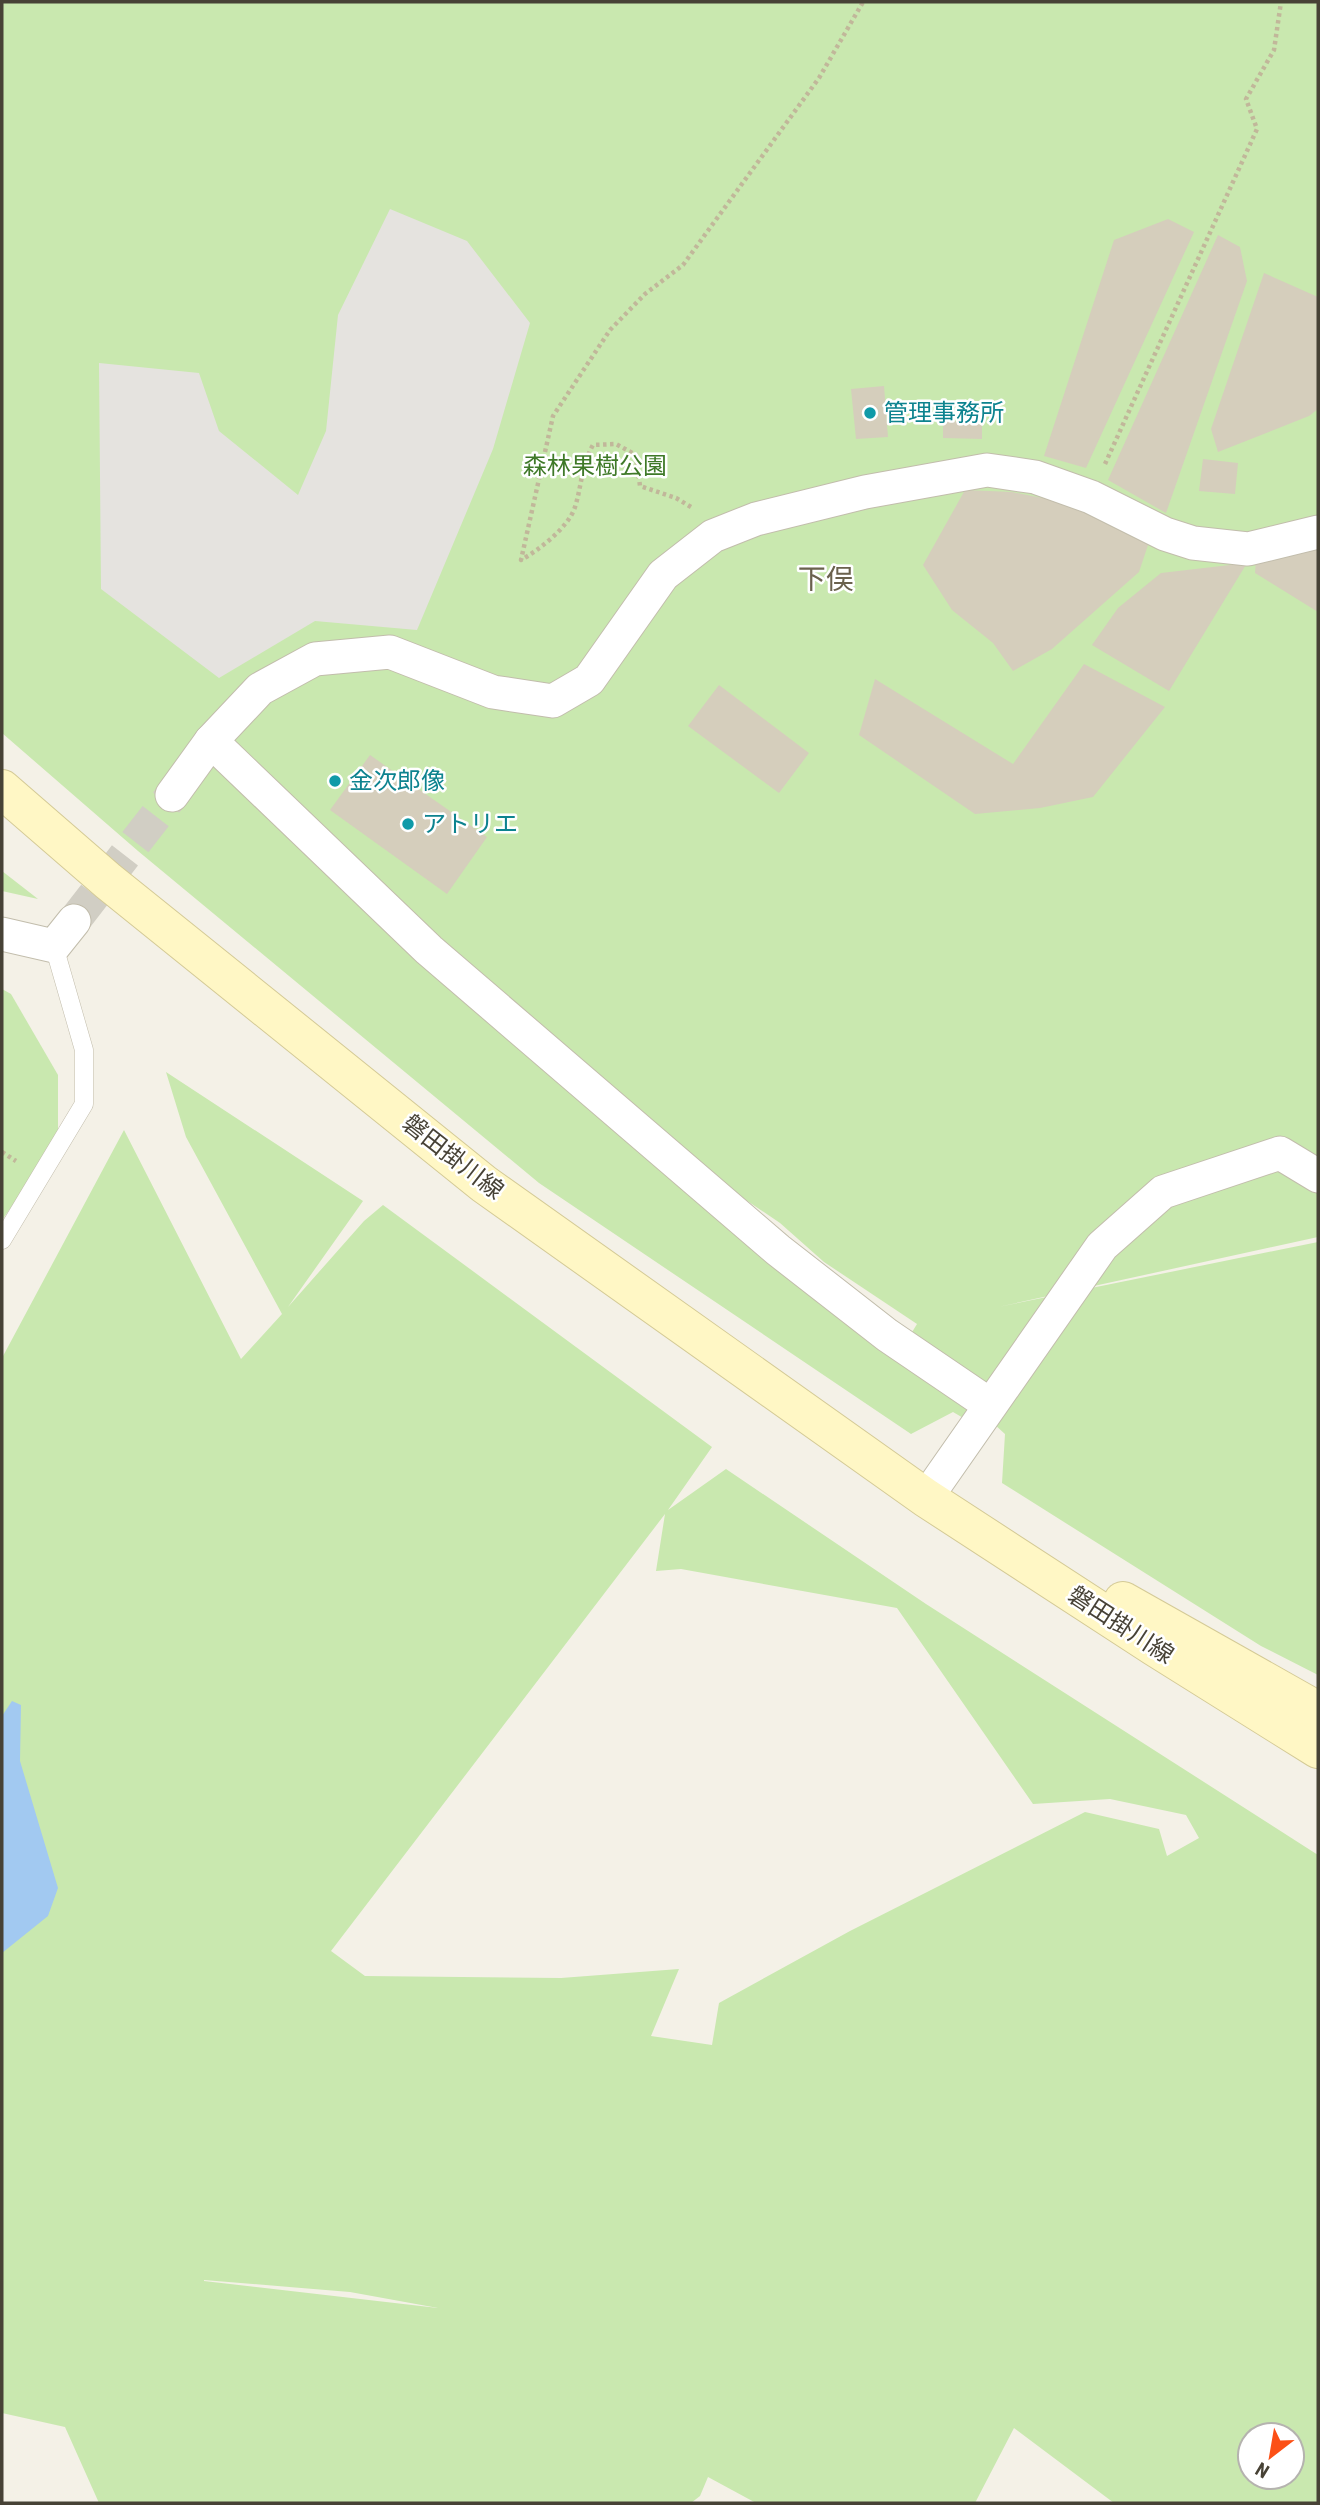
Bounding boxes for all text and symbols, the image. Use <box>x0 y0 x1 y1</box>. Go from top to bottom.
place label: 管理事務所 <box>884 399 1004 427</box>
marker: 管理事務所 <box>862 405 878 421</box>
park label: 森林果樹公園 <box>523 452 667 480</box>
district label: 下俣 <box>798 563 854 596</box>
place label: 金次郎像 <box>349 767 445 795</box>
marker: 金次郎像 <box>327 773 343 789</box>
place label: アトリエ <box>422 810 518 838</box>
marker: アトリエ <box>400 816 416 832</box>
street label: 磐田掛川線 <box>397 1109 509 1205</box>
street label: 磐田掛川線 <box>1063 1581 1179 1669</box>
north arrow <box>1236 2421 1306 2491</box>
text: N <box>1252 2457 1273 2483</box>

